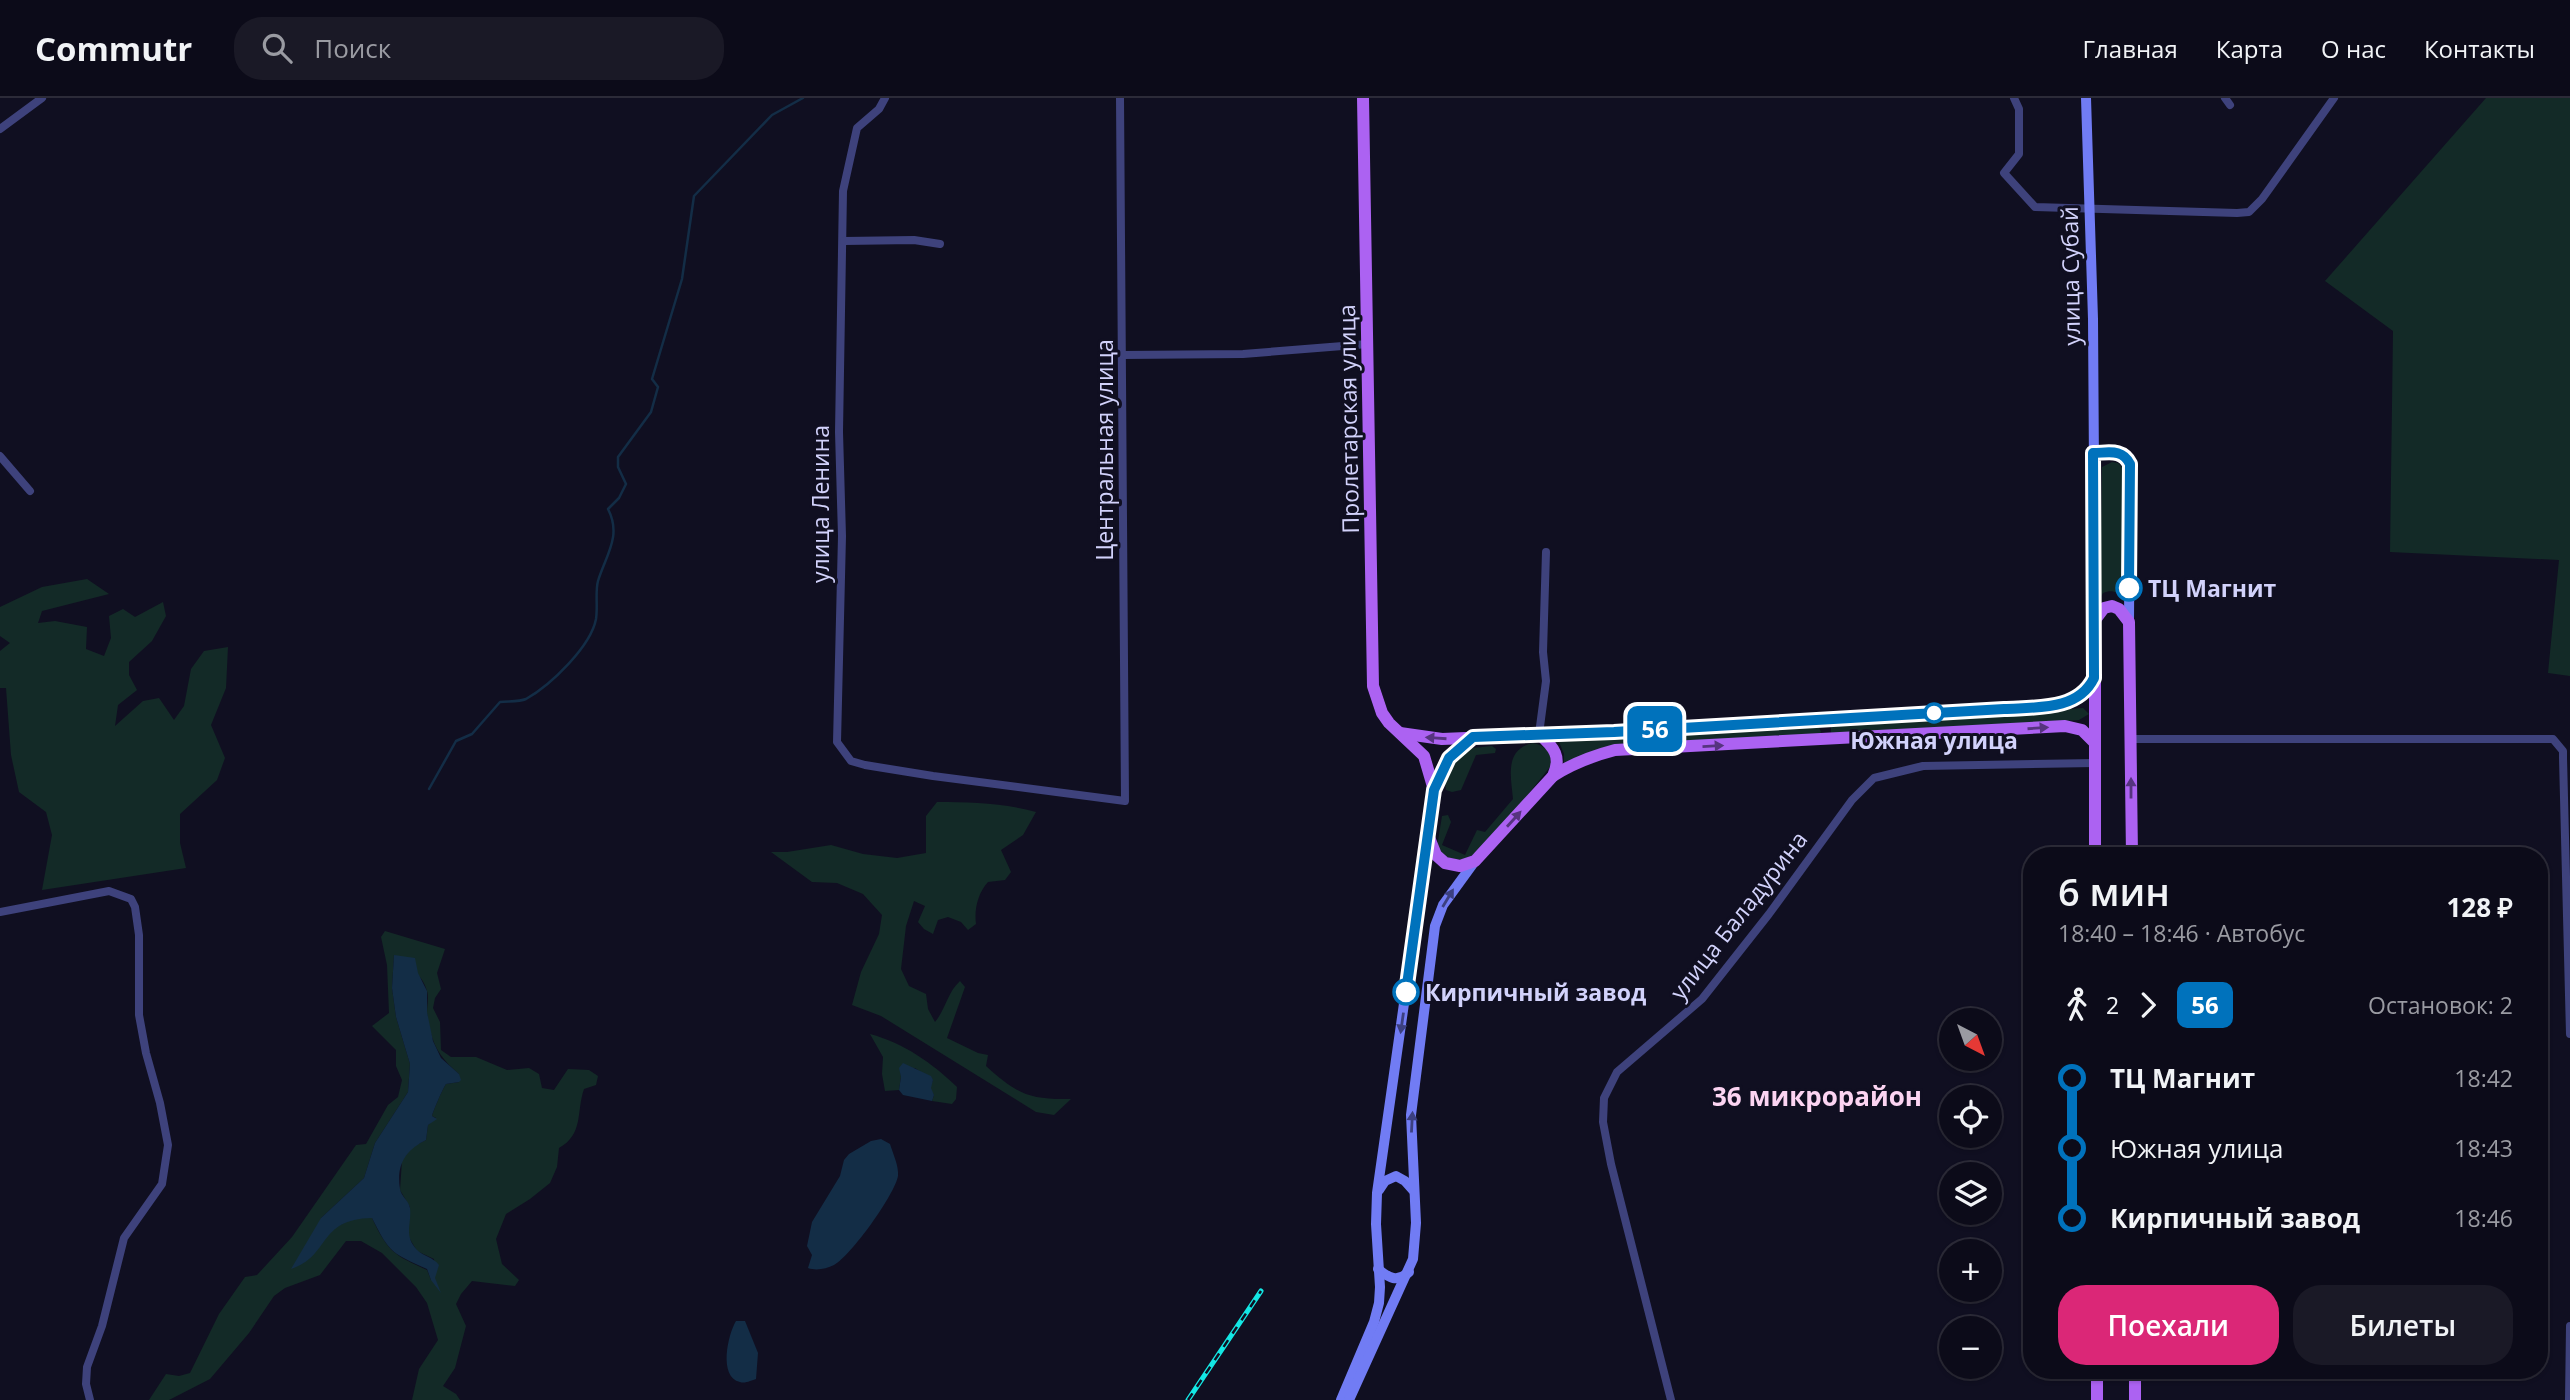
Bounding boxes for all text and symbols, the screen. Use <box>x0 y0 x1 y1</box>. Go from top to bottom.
search box <box>234 17 724 80</box>
text: Commutr <box>35 26 192 71</box>
icon: search <box>258 29 296 67</box>
text: Поиск <box>314 30 391 66</box>
text: Главная <box>2083 32 2178 65</box>
text: Карта <box>2216 32 2283 65</box>
text: О нас <box>2321 32 2386 65</box>
text: Контакты <box>2424 32 2535 65</box>
street label: улица Субай <box>2053 206 2087 346</box>
street label: Пролетарская улица <box>1330 304 1366 534</box>
street label: Центральная улица <box>1088 339 1120 561</box>
street label: улица Ленина <box>804 425 836 583</box>
place label: ТЦ Магнит <box>2148 572 2277 604</box>
marker: ТЦ Магнит <box>2116 575 2142 601</box>
marker: Южная улица <box>1924 703 1944 723</box>
line badge: 56 <box>1624 706 1686 752</box>
text: 56 <box>1641 712 1669 745</box>
one-way arrow <box>2027 722 2049 733</box>
place label: Южная улица <box>1850 724 2018 756</box>
one-way arrow <box>1425 732 1447 743</box>
one-way arrow <box>1702 740 1724 751</box>
one-way arrow <box>2125 776 2137 798</box>
one-way arrow <box>1506 810 1522 828</box>
street label: улица Баладурина <box>1662 824 1814 1006</box>
text: 6 мин <box>2058 865 2170 917</box>
one-way arrow <box>1442 889 1454 908</box>
text: 128 ₽ <box>2447 889 2513 925</box>
text: 18:40 – 18:46 · Автобус <box>2058 917 2305 949</box>
place label: Кирпичный завод <box>1425 976 1646 1008</box>
marker: Кирпичный завод <box>1393 979 1419 1005</box>
icon: walk <box>2058 986 2096 1024</box>
icon: forward <box>2129 986 2167 1024</box>
text: 56 <box>2191 988 2219 1021</box>
text: 2 <box>2106 989 2119 1021</box>
text: Остановок: 2 <box>2368 989 2513 1021</box>
north arrow <box>1939 1008 2002 1071</box>
map controls <box>1939 1008 2002 1379</box>
one-way arrow <box>1396 1013 1407 1035</box>
text: ТЦ Магнит <box>2110 1060 2255 1096</box>
text: 18:42 <box>2454 1062 2513 1094</box>
district label: 36 микрорайон <box>1712 1078 1922 1114</box>
button: locate <box>1939 1085 2002 1148</box>
one-way arrow <box>1406 1110 1417 1132</box>
text: Южная улица <box>2110 1130 2284 1166</box>
text: 18:43 <box>2454 1132 2513 1164</box>
button: layers <box>1939 1162 2002 1225</box>
text: Кирпичный завод <box>2110 1200 2360 1236</box>
text: 18:46 <box>2454 1202 2513 1234</box>
button: + <box>1939 1239 2002 1302</box>
button: Поехали <box>2058 1285 2279 1365</box>
button: Билеты <box>2293 1285 2513 1365</box>
button: − <box>1939 1316 2002 1379</box>

